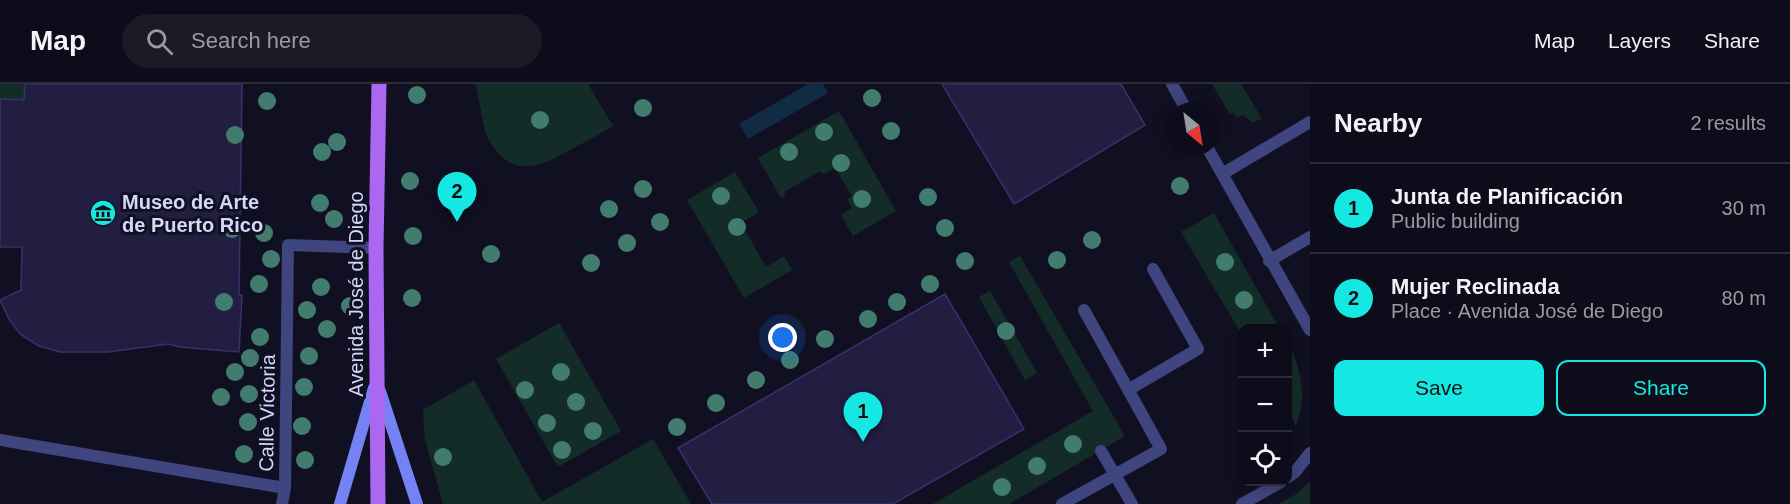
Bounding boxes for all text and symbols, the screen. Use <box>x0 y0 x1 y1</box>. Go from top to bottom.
search box <box>122 14 542 68</box>
text: Map <box>30 25 86 56</box>
icon: search <box>143 25 176 58</box>
text: Search here <box>191 28 311 53</box>
text: Map <box>1534 29 1575 52</box>
text: Layers <box>1608 29 1671 52</box>
text: Share <box>1704 29 1760 52</box>
north arrow <box>1166 102 1220 156</box>
text: Nearby <box>1334 108 1422 138</box>
text: 2 results <box>1690 112 1766 134</box>
pin: 2 <box>438 172 476 222</box>
text: Junta de Planificación <box>1391 184 1623 209</box>
place label: Museo de Arte de Puerto Rico <box>122 191 263 236</box>
street label: Avenida José de Diego <box>345 191 367 397</box>
text: 1 <box>1348 197 1359 219</box>
text: 30 m <box>1722 197 1766 219</box>
museum icon: Museo de Arte de Puerto Rico <box>88 198 118 228</box>
text: Public building <box>1391 210 1520 232</box>
text: Mujer Reclinada <box>1391 274 1560 299</box>
text: 2 <box>1348 287 1359 309</box>
text: 80 m <box>1722 287 1766 309</box>
text: Place · Avenida José de Diego <box>1391 300 1663 322</box>
your location <box>768 323 797 352</box>
map controls <box>1238 324 1292 486</box>
button: + <box>1238 324 1292 378</box>
street label: Calle Victoria <box>255 353 279 472</box>
button: Save <box>1334 360 1544 416</box>
button: Share <box>1556 360 1766 416</box>
button: − <box>1238 378 1292 432</box>
pin: 1 <box>844 392 882 442</box>
button: locate <box>1238 432 1292 486</box>

